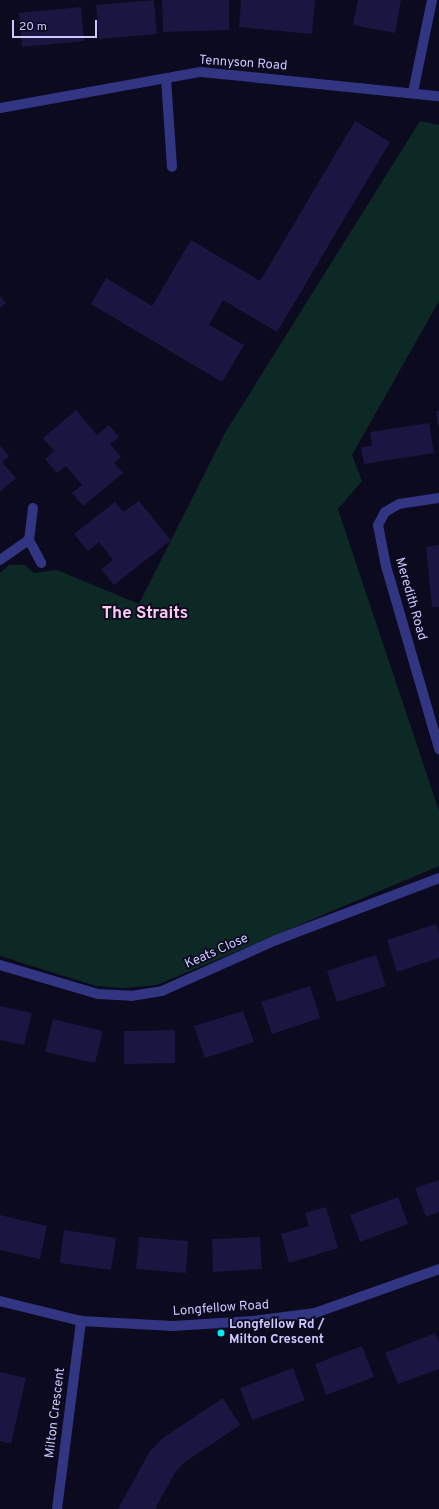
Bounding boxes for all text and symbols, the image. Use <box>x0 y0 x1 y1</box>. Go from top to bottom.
scale bar <box>14 12 99 38</box>
text: 20 m <box>19 19 47 35</box>
street label: Tennyson Road <box>198 53 288 75</box>
street label: Meredith Road <box>391 556 429 642</box>
district label: The Straits <box>102 605 188 625</box>
street label: Keats Close <box>183 931 251 973</box>
street label: Longfellow Road <box>172 1298 270 1320</box>
place label: Longfellow Rd / Milton Crescent <box>229 1318 324 1349</box>
marker: Longfellow Rd / Milton Crescent <box>216 1328 226 1338</box>
street label: Milton Crescent <box>43 1367 69 1459</box>

